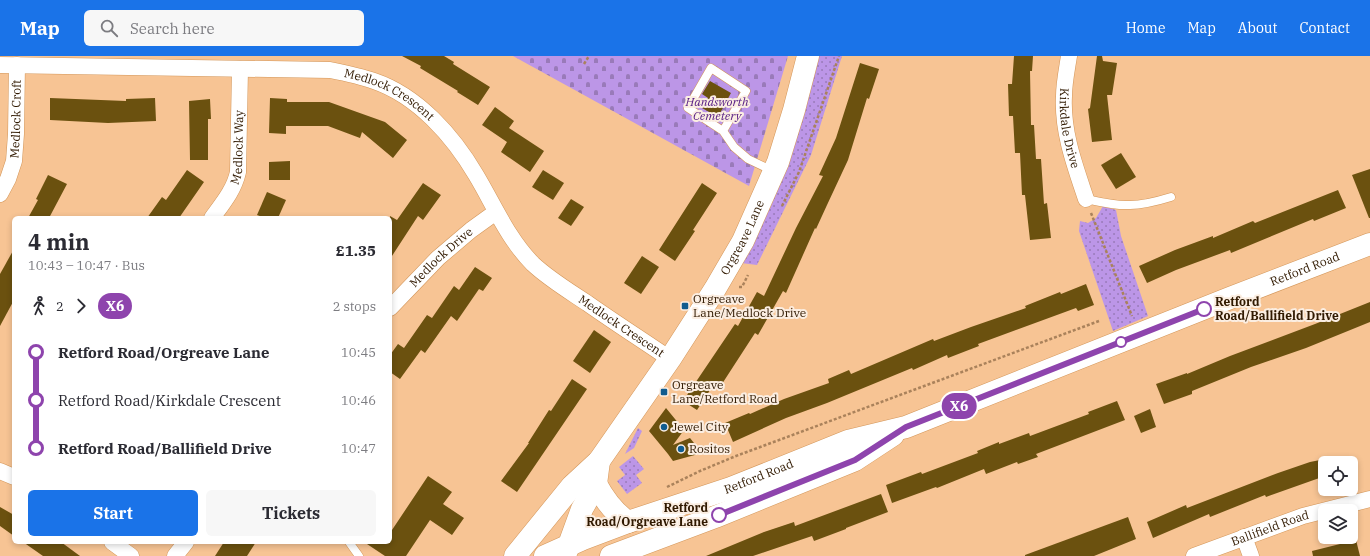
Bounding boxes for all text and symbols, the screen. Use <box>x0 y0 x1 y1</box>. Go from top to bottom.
search box <box>84 10 364 46</box>
text: Map <box>20 16 60 40</box>
icon: search <box>98 17 120 39</box>
text: Search here <box>130 19 214 38</box>
text: Home <box>1126 19 1165 37</box>
text: Map <box>1187 19 1216 37</box>
text: About <box>1238 19 1277 37</box>
text: Contact <box>1299 19 1350 37</box>
street label: Medlock Crescent <box>343 65 438 124</box>
street label: Medlock Croft <box>6 80 24 159</box>
street label: Kirkdale Drive <box>1057 88 1083 170</box>
park label: Handsworth Cemetery <box>684 94 749 123</box>
street label: Medlock Way <box>227 109 246 186</box>
street label: Orgreave Lane <box>717 198 767 278</box>
street label: Medlock Drive <box>406 224 476 290</box>
text: 4 min <box>28 227 90 256</box>
text: £1.35 <box>336 241 376 260</box>
street label: Retford Road <box>1268 248 1342 289</box>
text: 10:43 – 10:47 · Bus <box>28 257 145 274</box>
street label: Medlock Crescent <box>576 291 667 360</box>
place label: Orgreave Lane/Medlock Drive <box>693 291 806 320</box>
place label: Retford Road/Ballifield Drive <box>1215 294 1339 323</box>
icon: walk <box>28 295 50 317</box>
icon: forward <box>70 295 92 317</box>
text: X6 <box>106 297 124 315</box>
text: 2 <box>56 298 64 315</box>
text: 2 stops <box>333 298 376 315</box>
marker: Orgreave Lane/Medlock Drive <box>680 301 690 311</box>
marker: Retford Road/Ballifield Drive <box>1196 301 1212 317</box>
unlabelled marker <box>1115 336 1127 348</box>
text: Retford Road/Orgreave Lane <box>58 343 269 362</box>
text: 10:45 <box>341 344 376 361</box>
place label: Orgreave Lane/Retford Road <box>672 377 778 406</box>
marker: Orgreave Lane/Retford Road <box>659 387 669 397</box>
text: Retford Road/Kirkdale Crescent <box>58 391 281 410</box>
text: 10:46 <box>341 392 376 409</box>
line badge: X6 <box>941 393 977 419</box>
text: X6 <box>950 397 968 415</box>
place label: Jewel City <box>672 419 729 434</box>
marker: Jewel City <box>659 422 669 432</box>
text: Retford Road/Ballifield Drive <box>58 439 272 458</box>
text: 10:47 <box>341 440 376 457</box>
place label: Rositos <box>689 441 730 456</box>
marker: Rositos <box>676 444 686 454</box>
street label: Retford Road <box>722 456 795 497</box>
map controls <box>1318 456 1358 544</box>
button: locate <box>1318 456 1358 496</box>
button: Start <box>28 490 198 536</box>
button: Tickets <box>206 490 376 536</box>
place label: Retford Road/Orgreave Lane <box>586 500 708 529</box>
button: layers <box>1318 504 1358 544</box>
marker: Retford Road/Orgreave Lane <box>711 507 727 523</box>
street label: Ballifield Road <box>1229 507 1310 549</box>

